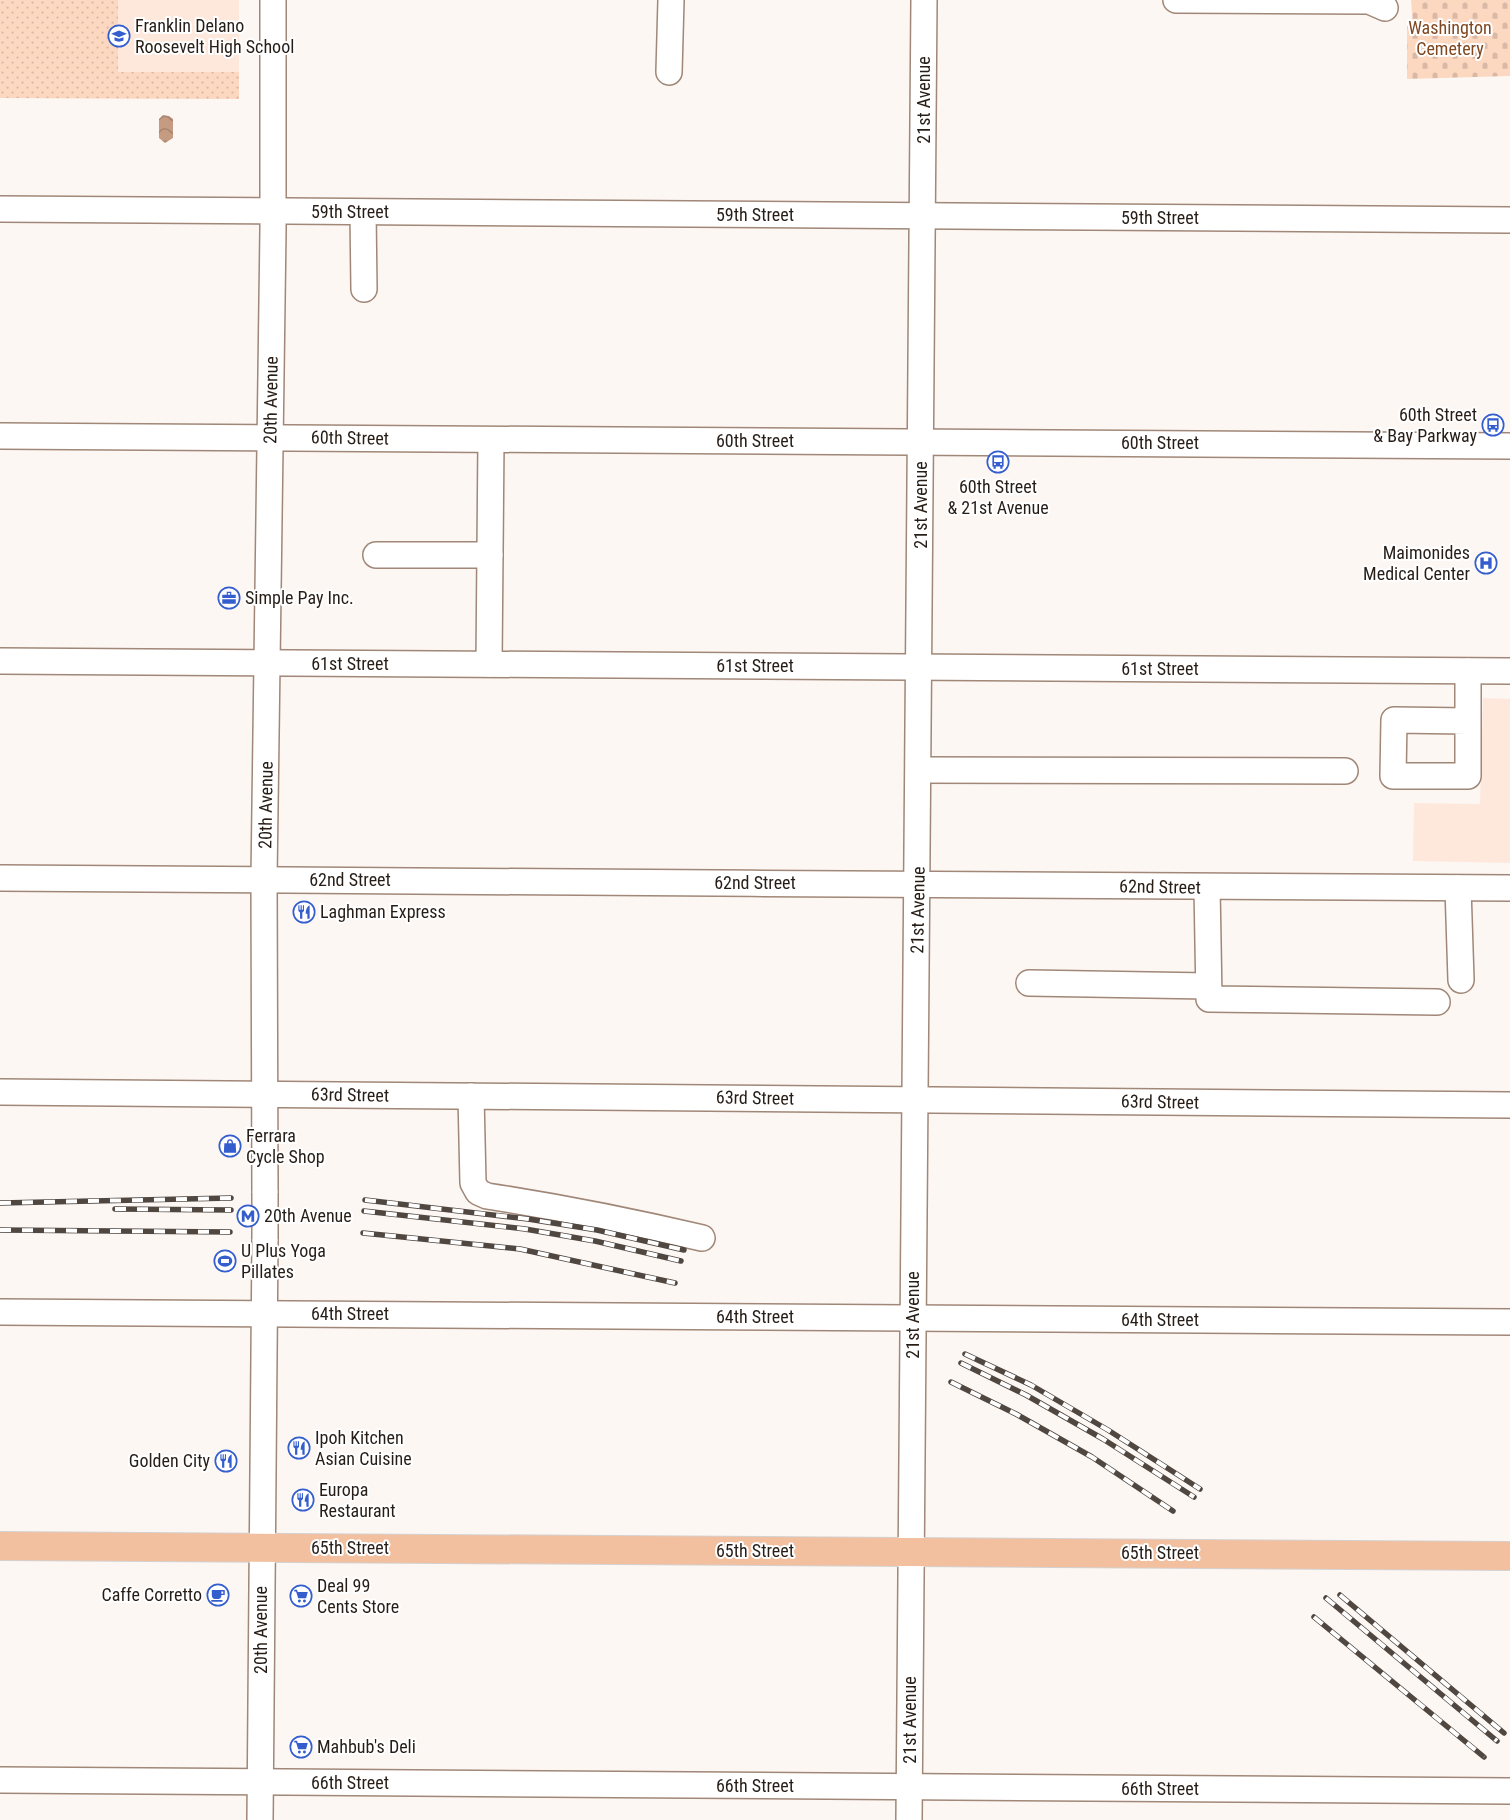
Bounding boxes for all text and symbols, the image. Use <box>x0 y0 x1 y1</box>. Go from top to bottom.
place label: Franklin Delano Roosevelt High School <box>135 15 294 57</box>
park label: Washington Cemetery <box>1408 17 1492 59</box>
school or university icon: Franklin Delano Roosevelt High School <box>107 24 131 48</box>
street label: 21st Avenue <box>913 56 934 144</box>
street label: 59th Street <box>311 201 389 222</box>
street label: 59th Street <box>716 204 794 225</box>
street label: 59th Street <box>1121 207 1199 228</box>
street label: 20th Avenue <box>259 356 282 444</box>
place label: 60th Street & Bay Parkway <box>1373 404 1477 446</box>
bus stop icon: 60th Street & Bay Parkway <box>1481 413 1505 437</box>
street label: 60th Street <box>311 426 389 449</box>
street label: 60th Street <box>716 430 794 451</box>
street label: 60th Street <box>1121 432 1199 453</box>
bus stop icon: 60th Street & 21st Avenue <box>986 450 1010 474</box>
street label: 21st Avenue <box>910 461 931 549</box>
place label: 60th Street & 21st Avenue <box>947 476 1049 518</box>
place label: Maimonides Medical Center <box>1363 542 1471 584</box>
hospital icon: Maimonides Medical Center <box>1474 551 1498 575</box>
office icon: Simple Pay Inc. <box>217 586 241 610</box>
place label: Simple Pay Inc. <box>245 587 354 608</box>
street label: 61st Street <box>311 653 389 674</box>
street label: 61st Street <box>716 655 794 676</box>
street label: 61st Street <box>1121 658 1199 679</box>
street label: 20th Avenue <box>254 761 277 849</box>
street label: 21st Avenue <box>906 866 929 954</box>
street label: 62nd Street <box>309 869 391 890</box>
street label: 62nd Street <box>714 872 796 893</box>
street label: 62nd Street <box>1119 875 1201 898</box>
restaurant icon: Laghman Express <box>292 900 316 924</box>
place label: Laghman Express <box>320 901 446 922</box>
street label: 63rd Street <box>311 1083 389 1106</box>
street label: 63rd Street <box>716 1086 794 1109</box>
street label: 63rd Street <box>1121 1090 1199 1113</box>
place label: Ferrara Cycle Shop <box>246 1125 325 1167</box>
shop icon: Ferrara Cycle Shop <box>218 1134 242 1158</box>
metro station icon: 20th Avenue <box>236 1204 260 1228</box>
place label: 20th Avenue <box>264 1205 352 1226</box>
place label: U Plus Yoga Pillates <box>241 1240 326 1282</box>
sports icon: U Plus Yoga Pillates <box>213 1249 237 1273</box>
street label: 21st Avenue <box>902 1271 923 1359</box>
street label: 64th Street <box>311 1303 389 1324</box>
street label: 64th Street <box>716 1306 794 1327</box>
street label: 64th Street <box>1121 1309 1199 1330</box>
place label: Ipoh Kitchen Asian Cuisine <box>315 1427 412 1469</box>
restaurant icon: Ipoh Kitchen Asian Cuisine <box>287 1436 311 1460</box>
restaurant icon: Golden City <box>214 1449 238 1473</box>
place label: Golden City <box>129 1450 210 1471</box>
place label: Europa Restaurant <box>319 1479 396 1521</box>
restaurant icon: Europa Restaurant <box>291 1488 315 1512</box>
street label: 65th Street <box>311 1537 389 1558</box>
street label: 65th Street <box>716 1540 794 1561</box>
street label: 65th Street <box>1121 1542 1199 1563</box>
place label: Deal 99 Cents Store <box>317 1575 399 1617</box>
cafe icon: Caffe Corretto <box>206 1583 230 1607</box>
place label: Caffe Corretto <box>101 1584 202 1605</box>
supermarket icon: Deal 99 Cents Store <box>289 1584 313 1608</box>
street label: 20th Avenue <box>250 1586 271 1674</box>
street label: 21st Avenue <box>899 1676 920 1764</box>
supermarket icon: Mahbub's Deli <box>289 1735 313 1759</box>
place label: Mahbub's Deli <box>317 1736 416 1757</box>
street label: 66th Street <box>311 1772 389 1793</box>
street label: 66th Street <box>716 1775 794 1796</box>
street label: 66th Street <box>1121 1778 1199 1799</box>

